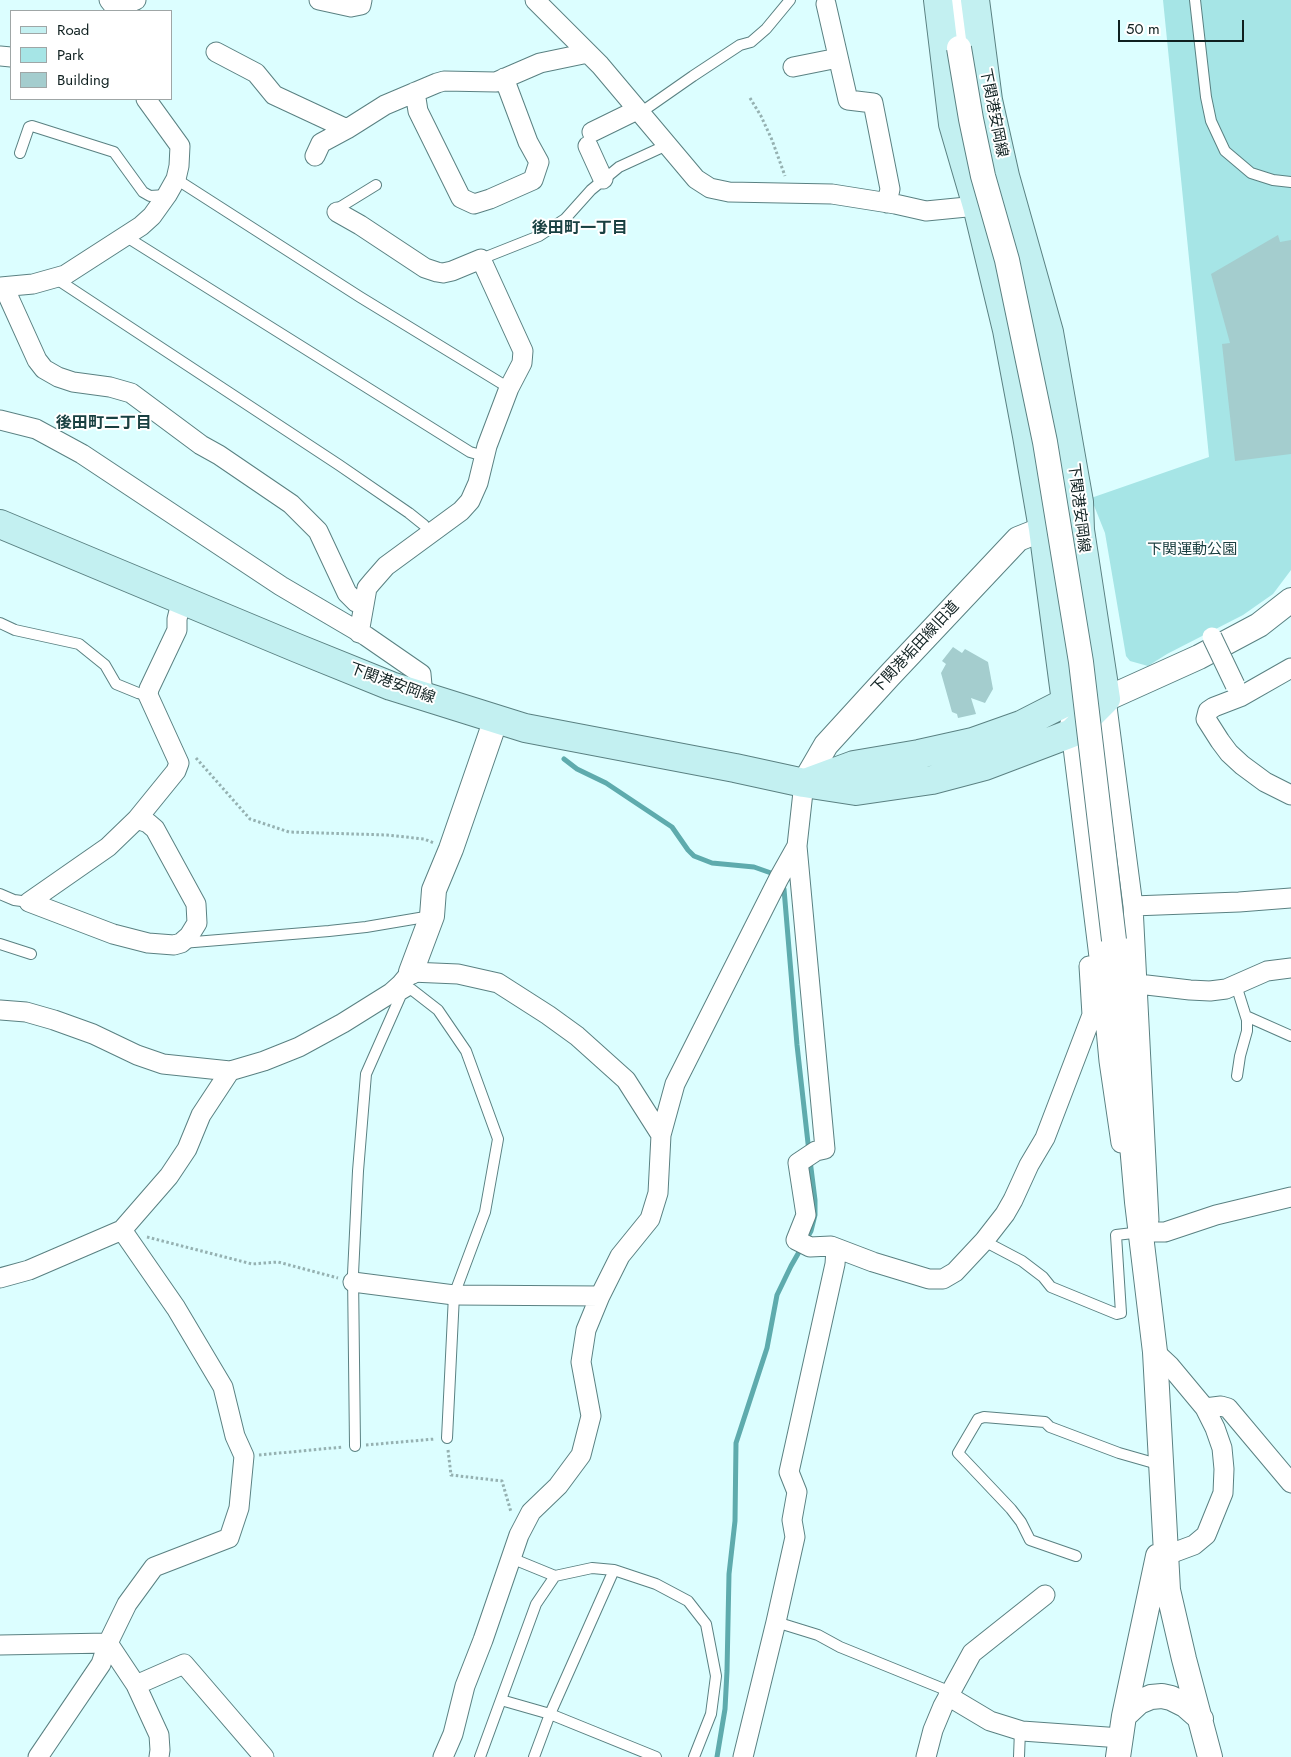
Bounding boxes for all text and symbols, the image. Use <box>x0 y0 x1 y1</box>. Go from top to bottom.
legend <box>10 10 172 100</box>
scale bar <box>1121 10 1247 42</box>
text: 50 m <box>1126 18 1160 40</box>
text: Road <box>57 19 89 41</box>
text: Park <box>57 44 84 66</box>
street label: 下関港安岡線 <box>976 67 1010 159</box>
text: Building <box>57 69 109 91</box>
district label: 後田町一丁目 <box>532 219 628 239</box>
district label: 後田町二丁目 <box>56 414 152 434</box>
street label: 下関港安岡線 <box>1064 462 1092 554</box>
park label: 下関運動公園 <box>1147 541 1237 559</box>
street label: 下関港垢田線旧道 <box>868 598 964 698</box>
street label: 下関港安岡線 <box>347 660 437 708</box>

